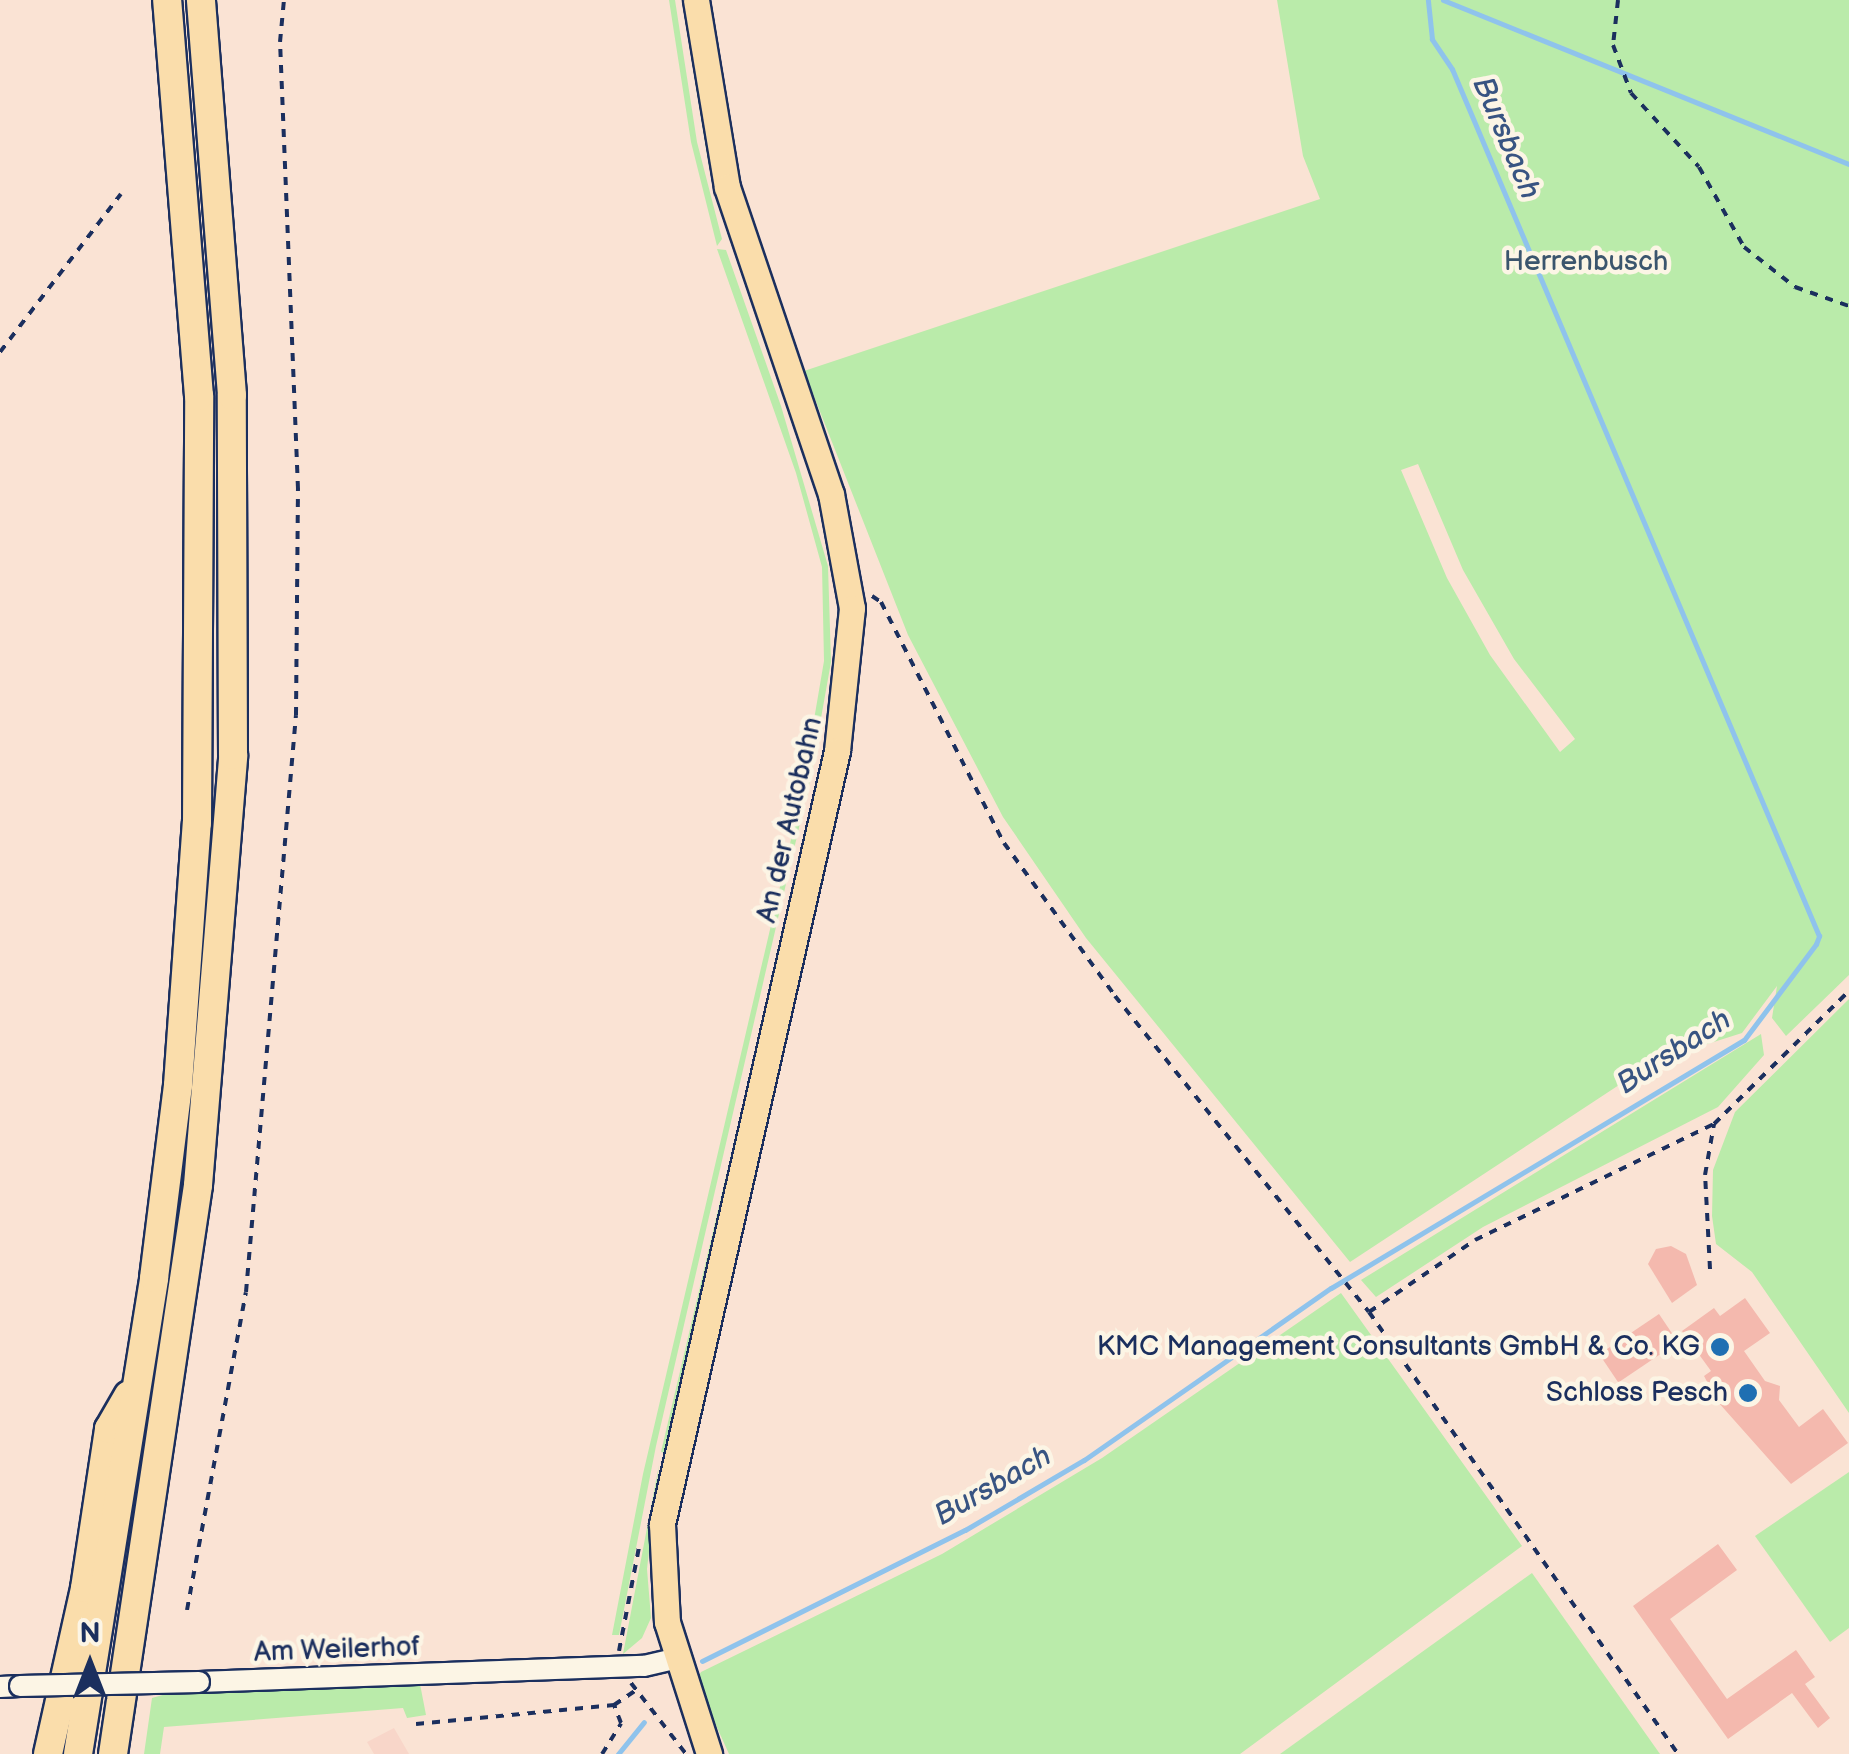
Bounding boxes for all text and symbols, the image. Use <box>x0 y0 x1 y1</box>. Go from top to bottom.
water label: Bursbach <box>1464 72 1548 204</box>
park label: Herrenbusch <box>1504 245 1668 279</box>
street label: An der Autobahn <box>750 714 830 926</box>
water label: Bursbach <box>1610 1002 1738 1102</box>
place label: KMC Management Consultants GmbH & Co. KG <box>1097 1330 1700 1364</box>
marker: KMC Management Consultants GmbH & Co. KG <box>1709 1336 1731 1358</box>
place label: Schloss Pesch <box>1546 1376 1728 1410</box>
marker: Schloss Pesch <box>1737 1382 1759 1404</box>
water label: Bursbach <box>928 1438 1058 1534</box>
north arrow <box>40 1614 140 1714</box>
text: N <box>79 1617 101 1650</box>
street label: Am Weilerhof <box>253 1630 421 1670</box>

